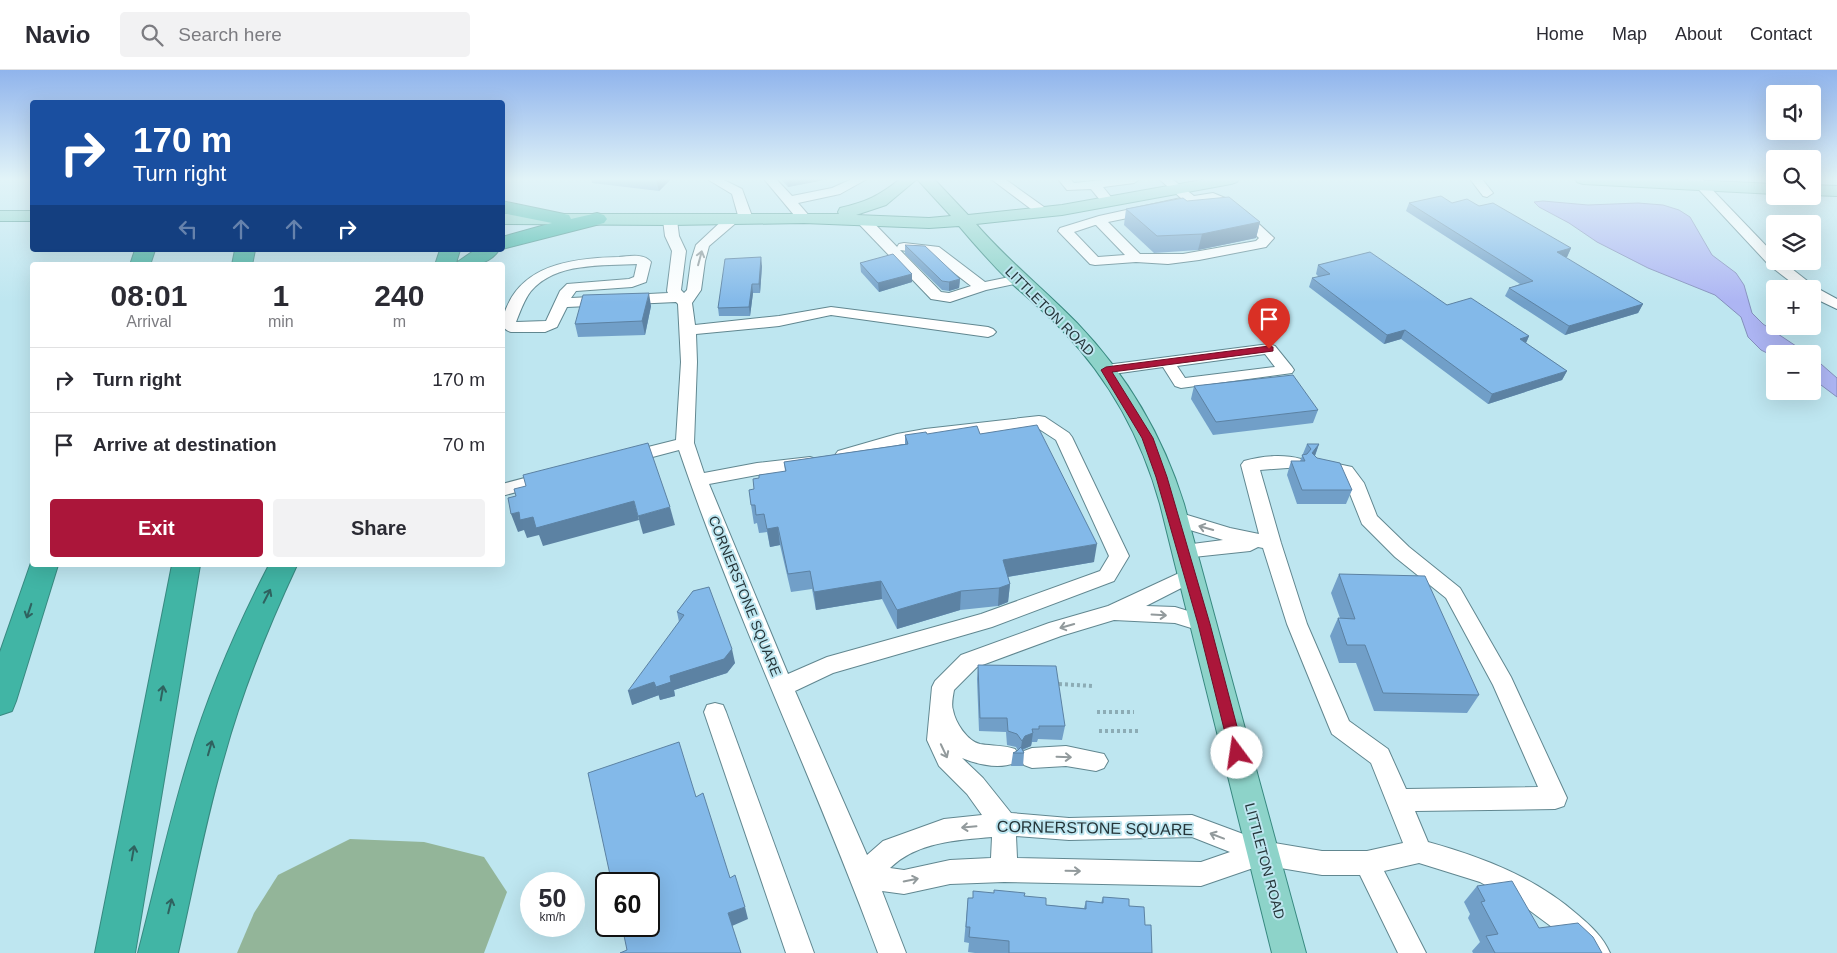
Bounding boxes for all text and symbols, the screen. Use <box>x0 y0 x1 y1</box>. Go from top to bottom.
search box <box>120 12 470 57</box>
text: Navio <box>25 21 90 48</box>
icon: search <box>138 21 166 49</box>
text: Search here <box>178 24 282 45</box>
text: Home <box>1536 24 1584 44</box>
text: Map <box>1612 24 1647 44</box>
text: About <box>1675 24 1722 44</box>
text: Contact <box>1750 24 1812 44</box>
map controls <box>1766 85 1821 400</box>
button: sound <box>1766 85 1821 140</box>
icon: right <box>50 120 115 185</box>
text: 170 m <box>133 120 232 159</box>
button: search <box>1766 150 1821 205</box>
text: Turn right <box>133 161 226 186</box>
icon: left <box>174 215 202 243</box>
icon: ahead <box>227 215 255 243</box>
icon: ahead <box>280 215 308 243</box>
icon: right <box>333 215 361 243</box>
button: layers <box>1766 215 1821 270</box>
one-way arrow <box>695 250 705 266</box>
street label: LITTLETON ROAD <box>1002 263 1098 359</box>
text: 08:01 <box>111 279 187 312</box>
text: 1 <box>272 279 289 312</box>
text: 240 <box>374 279 424 312</box>
button: + <box>1766 280 1821 335</box>
pin <box>1248 298 1290 349</box>
icon: arrive <box>1255 305 1283 333</box>
text: Arrival <box>126 313 172 330</box>
text: min <box>268 313 294 330</box>
text: m <box>393 313 406 330</box>
button: − <box>1766 345 1821 400</box>
icon: right <box>50 366 78 394</box>
text: Turn right <box>93 369 181 390</box>
text: 170 m <box>432 369 485 390</box>
icon: arrive <box>50 431 78 459</box>
text: Arrive at destination <box>93 434 277 455</box>
text: 70 m <box>443 434 485 455</box>
button: Exit <box>50 499 263 557</box>
button: Share <box>273 499 485 557</box>
street label: CORNERSTONE SQUARE <box>705 513 785 679</box>
one-way arrow <box>1199 523 1215 533</box>
one-way arrow <box>262 589 272 604</box>
one-way arrow <box>24 603 34 619</box>
one-way arrow <box>1151 610 1167 619</box>
one-way arrow <box>1059 622 1075 632</box>
one-way arrow <box>157 686 167 702</box>
position arrow <box>1210 726 1262 778</box>
one-way arrow <box>205 741 215 757</box>
one-way arrow <box>939 744 949 759</box>
one-way arrow <box>1056 752 1072 761</box>
street label: LITTLETON ROAD <box>1242 801 1288 921</box>
street label: CORNERSTONE SQUARE <box>997 818 1193 838</box>
one-way arrow <box>961 823 977 832</box>
one-way arrow <box>1209 831 1225 840</box>
one-way arrow <box>129 846 139 862</box>
one-way arrow <box>1064 866 1080 876</box>
speed limit sign: 60 <box>595 872 660 937</box>
one-way arrow <box>903 875 919 885</box>
text: 50 <box>539 884 566 912</box>
one-way arrow <box>166 898 175 914</box>
text: km/h <box>539 910 566 924</box>

